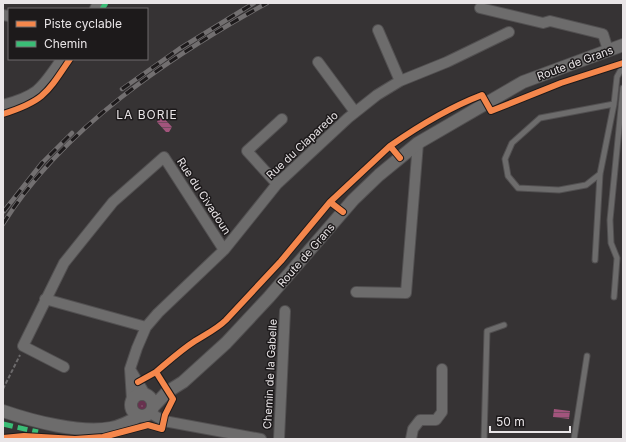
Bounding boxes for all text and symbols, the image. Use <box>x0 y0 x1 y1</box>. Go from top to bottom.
legend <box>8 8 148 60</box>
text: Piste cyclable <box>44 16 122 31</box>
text: Chemin <box>44 36 87 51</box>
street label: Route de Grans <box>535 43 615 83</box>
district label: LA BORIE <box>116 107 178 122</box>
street label: Rue du Claparedo <box>263 108 341 182</box>
street label: Rue du Civadoun <box>174 155 234 237</box>
street label: Route de Grans <box>274 220 338 290</box>
street label: Chemin de la Gabelle <box>260 319 280 429</box>
scale bar <box>490 408 570 434</box>
text: 50 m <box>496 414 525 429</box>

